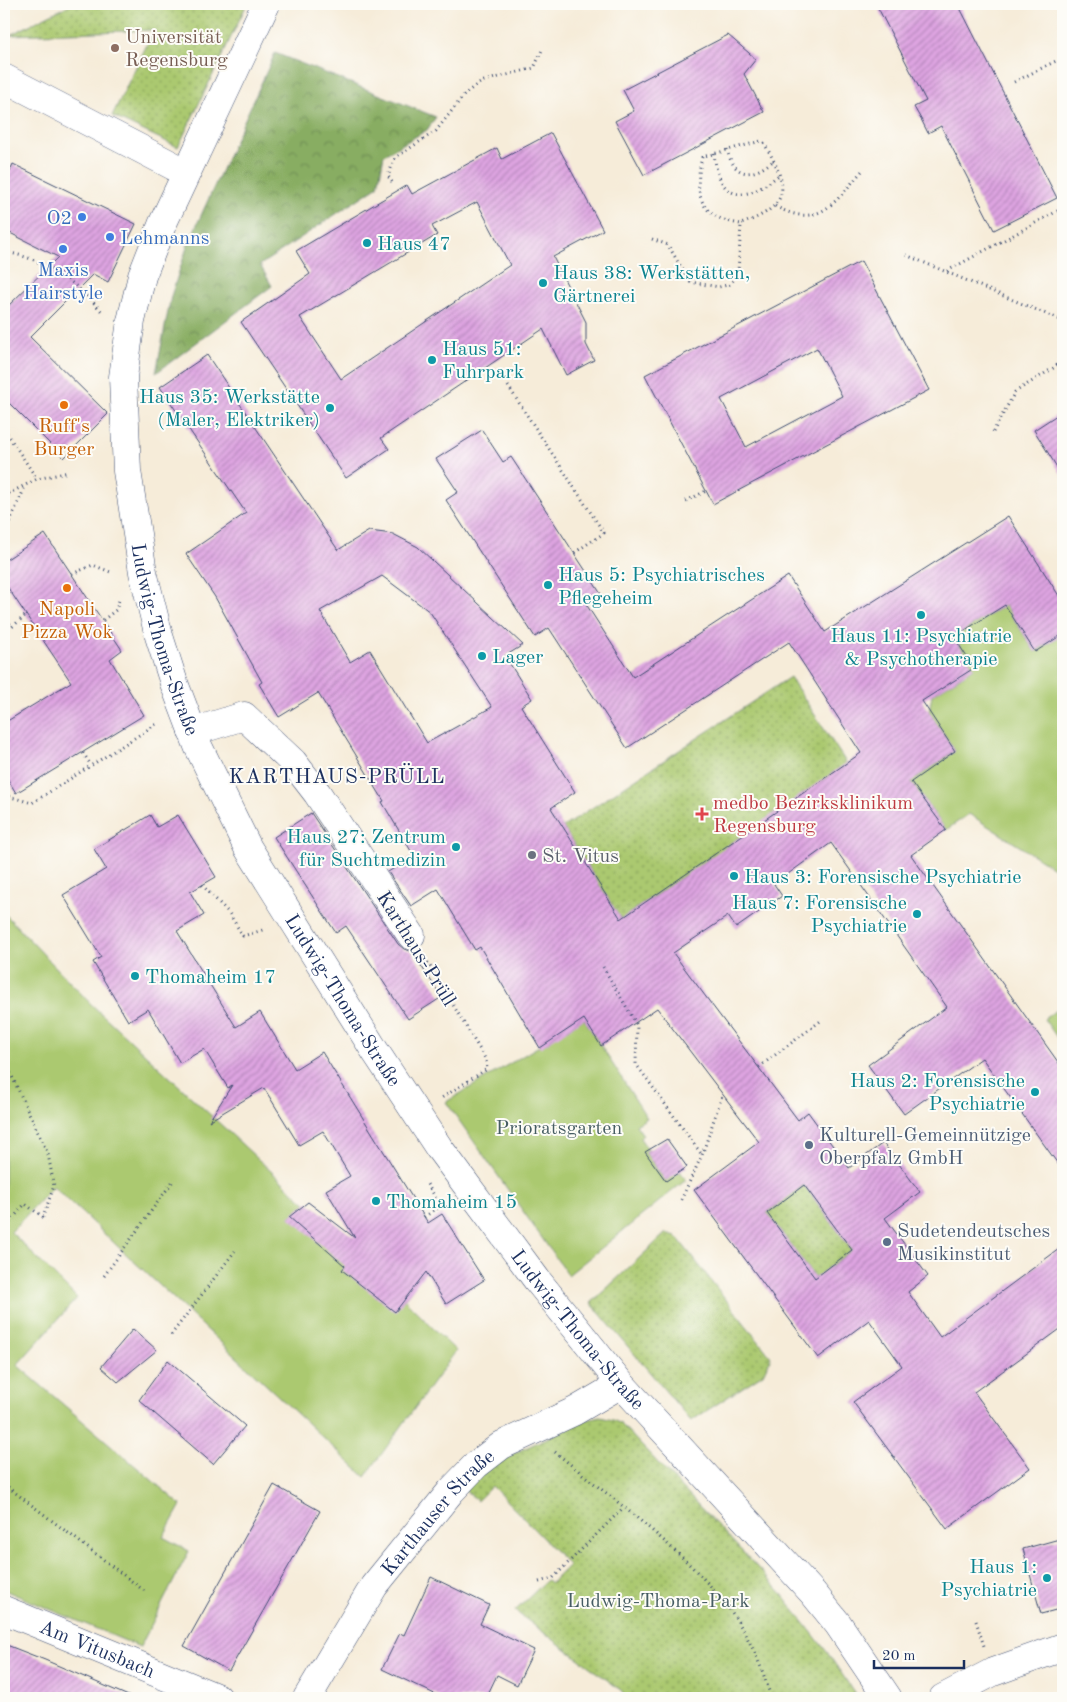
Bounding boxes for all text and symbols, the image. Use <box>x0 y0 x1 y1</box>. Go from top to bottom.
place label: Universität Regensburg <box>125 28 228 71</box>
marker: Universität Regensburg <box>109 42 121 54</box>
place label: O2 <box>46 209 72 229</box>
marker: O2 <box>76 211 88 223</box>
place label: Lehmanns <box>120 229 210 249</box>
marker: Lehmanns <box>104 231 116 243</box>
place label: Haus 47 <box>377 235 451 255</box>
marker: Haus 47 <box>361 237 373 249</box>
marker: Maxis Hairstyle <box>57 243 69 255</box>
place label: Maxis Hairstyle <box>23 261 103 304</box>
place label: Haus 38: Werkstätten, Gärtnerei <box>553 264 750 307</box>
marker: Haus 38: Werkstätten, Gärtnerei <box>537 277 549 289</box>
place label: Haus 51: Fuhrpark <box>442 340 524 383</box>
marker: Haus 51: Fuhrpark <box>426 354 438 366</box>
place label: Haus 35: Werkstätte (Maler, Elektriker) <box>139 388 320 431</box>
marker: Ruff's Burger <box>58 399 70 411</box>
marker: Haus 35: Werkstätte (Maler, Elektriker) <box>324 402 336 414</box>
place label: Ruff's Burger <box>34 417 94 460</box>
street label: Ludwig-Thoma-Straße <box>127 542 201 739</box>
place label: Haus 5: Psychiatrisches Pflegeheim <box>558 566 765 609</box>
marker: Haus 5: Psychiatrisches Pflegeheim <box>542 579 554 591</box>
marker: Napoli Pizza Wok <box>61 582 73 594</box>
place label: Napoli Pizza Wok <box>21 600 113 643</box>
marker: Haus 11: Psychiatrie & Psychotherapie <box>915 609 927 621</box>
place label: Haus 11: Psychiatrie & Psychotherapie <box>830 627 1012 670</box>
place label: Lager <box>492 648 543 668</box>
marker: Lager <box>476 650 488 662</box>
district label: KARTHAUS-PRÜLL <box>228 763 446 788</box>
place label: medbo Bezirksklinikum Regensburg <box>713 794 913 837</box>
marker: medbo Bezirksklinikum Regensburg <box>695 807 709 821</box>
place label: Haus 27: Zentrum für Suchtmedizin <box>286 828 446 871</box>
marker: Haus 27: Zentrum für Suchtmedizin <box>450 841 462 853</box>
place label: St. Vitus <box>542 847 619 867</box>
marker: St. Vitus <box>526 849 538 861</box>
place label: Haus 3: Forensische Psychiatrie <box>744 868 1021 888</box>
marker: Haus 3: Forensische Psychiatrie <box>728 870 740 882</box>
street label: Karthaus-Prüll <box>372 888 458 1010</box>
place label: Haus 7: Forensische Psychiatrie <box>732 894 907 937</box>
marker: Haus 7: Forensische Psychiatrie <box>911 908 923 920</box>
street label: Ludwig-Thoma-Straße <box>280 911 403 1091</box>
place label: Thomaheim 17 <box>145 968 276 988</box>
marker: Thomaheim 17 <box>129 970 141 982</box>
place label: Haus 2: Forensische Psychiatrie <box>850 1072 1025 1115</box>
marker: Haus 2: Forensische Psychiatrie <box>1029 1086 1041 1098</box>
park label: Prioratsgarten <box>496 1119 623 1139</box>
place label: Kulturell-Gemeinnützige Oberpfalz GmbH <box>819 1126 1031 1169</box>
marker: Kulturell-Gemeinnützige Oberpfalz GmbH <box>803 1139 815 1151</box>
place label: Thomaheim 15 <box>386 1193 517 1213</box>
marker: Thomaheim 15 <box>370 1195 382 1207</box>
place label: Sudetendeutsches Musikinstitut <box>897 1222 1050 1265</box>
marker: Sudetendeutsches Musikinstitut <box>881 1236 893 1248</box>
street label: Ludwig-Thoma-Straße <box>506 1247 647 1414</box>
street label: Karthauser Straße <box>379 1447 499 1580</box>
place label: Haus 1: Psychiatrie <box>940 1558 1037 1601</box>
marker: Haus 1: Psychiatrie <box>1041 1572 1053 1584</box>
park label: Ludwig-Thoma-Park <box>566 1592 750 1612</box>
street label: Am Vitusbach <box>36 1618 157 1683</box>
scale bar <box>874 1637 964 1669</box>
text: 20 m <box>882 1649 916 1664</box>

